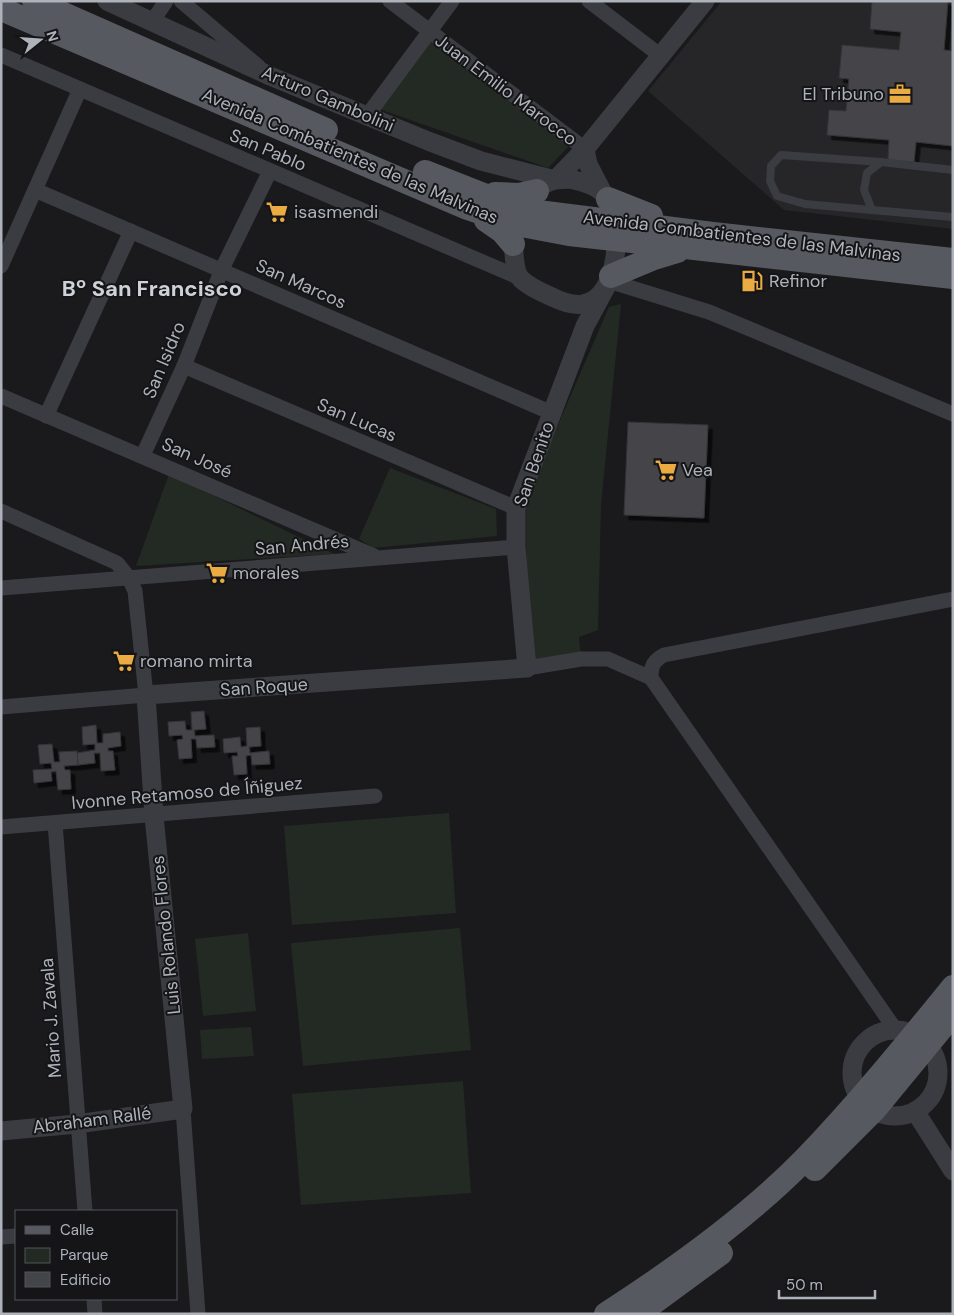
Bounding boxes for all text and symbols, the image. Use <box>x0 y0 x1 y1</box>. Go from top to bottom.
north arrow <box>15 15 65 65</box>
text: N <box>42 29 63 44</box>
street label: Juan Emilio Marocco <box>430 29 582 151</box>
street label: Arturo Gambolini <box>258 60 398 138</box>
office icon: El Tribuno <box>887 81 913 107</box>
street label: Avenida Combatientes de las Malvinas <box>198 82 502 230</box>
place label: El Tribuno <box>802 82 884 106</box>
street label: San Pablo <box>226 123 310 177</box>
supermarket icon: isasmendi <box>264 199 290 225</box>
place label: isasmendi <box>294 200 378 224</box>
street label: Avenida Combatientes de las Malvinas <box>582 205 902 267</box>
street label: San Marcos <box>252 253 350 315</box>
fuel station icon: Refinor <box>739 268 765 294</box>
place label: Refinor <box>769 269 828 293</box>
district label: Bº San Francisco <box>62 274 242 303</box>
street label: San Isidro <box>137 318 191 402</box>
street label: San Lucas <box>314 392 400 448</box>
street label: San Benito <box>508 418 560 510</box>
street label: San José <box>158 432 236 484</box>
supermarket icon: Vea <box>653 457 679 483</box>
place label: Vea <box>682 458 713 482</box>
street label: San Andrés <box>254 529 350 561</box>
supermarket icon: morales <box>204 560 230 586</box>
place label: morales <box>233 561 299 585</box>
supermarket icon: romano mirta <box>111 648 137 674</box>
place label: romano mirta <box>140 649 252 673</box>
street label: San Roque <box>219 672 309 702</box>
street label: Ivonne Retamoso de Íñiguez <box>71 771 303 815</box>
street label: Luis Rolando Flores <box>146 854 186 1016</box>
street label: Mario J. Zavala <box>35 957 67 1079</box>
street label: Abraham Rallé <box>31 1101 153 1139</box>
legend <box>15 1210 178 1300</box>
text: Calle <box>60 1220 94 1240</box>
text: Parque <box>60 1245 108 1265</box>
scale bar <box>779 1268 875 1300</box>
text: Edificio <box>60 1270 111 1290</box>
text: 50 m <box>786 1275 823 1295</box>

